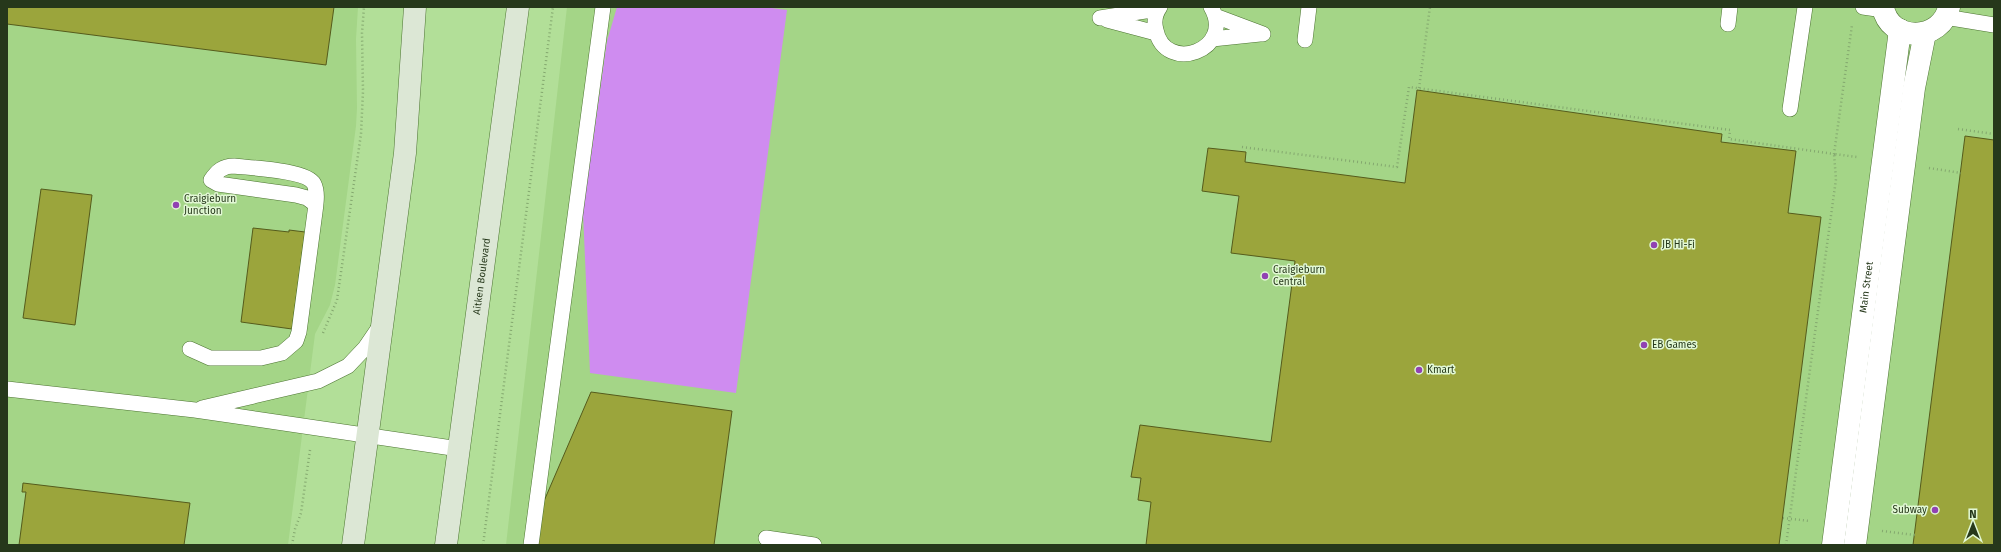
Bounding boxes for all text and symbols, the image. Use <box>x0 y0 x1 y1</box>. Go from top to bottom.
place label: Craigieburn Junction <box>184 193 236 217</box>
marker: Craigieburn Junction <box>171 200 181 210</box>
street label: Aitken Boulevard <box>471 237 493 315</box>
place label: JB Hi-Fi <box>1662 239 1695 251</box>
marker: JB Hi-Fi <box>1649 240 1659 250</box>
street label: Main Street <box>1857 260 1876 314</box>
place label: Craigieburn Central <box>1273 264 1325 288</box>
marker: Craigieburn Central <box>1260 271 1270 281</box>
place label: EB Games <box>1652 339 1697 351</box>
marker: EB Games <box>1639 340 1649 350</box>
place label: Kmart <box>1427 364 1455 376</box>
marker: Kmart <box>1414 365 1424 375</box>
place label: Subway <box>1893 504 1927 516</box>
north arrow <box>1953 504 1993 544</box>
marker: Subway <box>1930 505 1940 515</box>
text: N <box>1969 508 1977 521</box>

